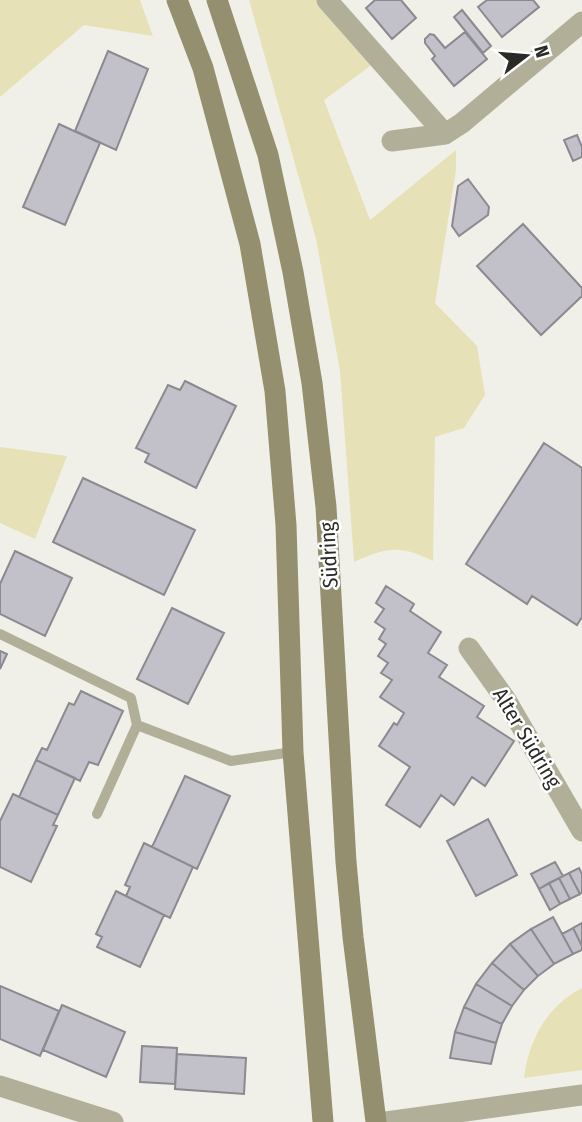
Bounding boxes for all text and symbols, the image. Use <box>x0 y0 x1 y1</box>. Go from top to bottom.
north arrow <box>491 21 561 91</box>
text: N <box>529 43 554 60</box>
street label: Südring <box>314 521 344 589</box>
street label: Alter Südring <box>487 683 567 793</box>

